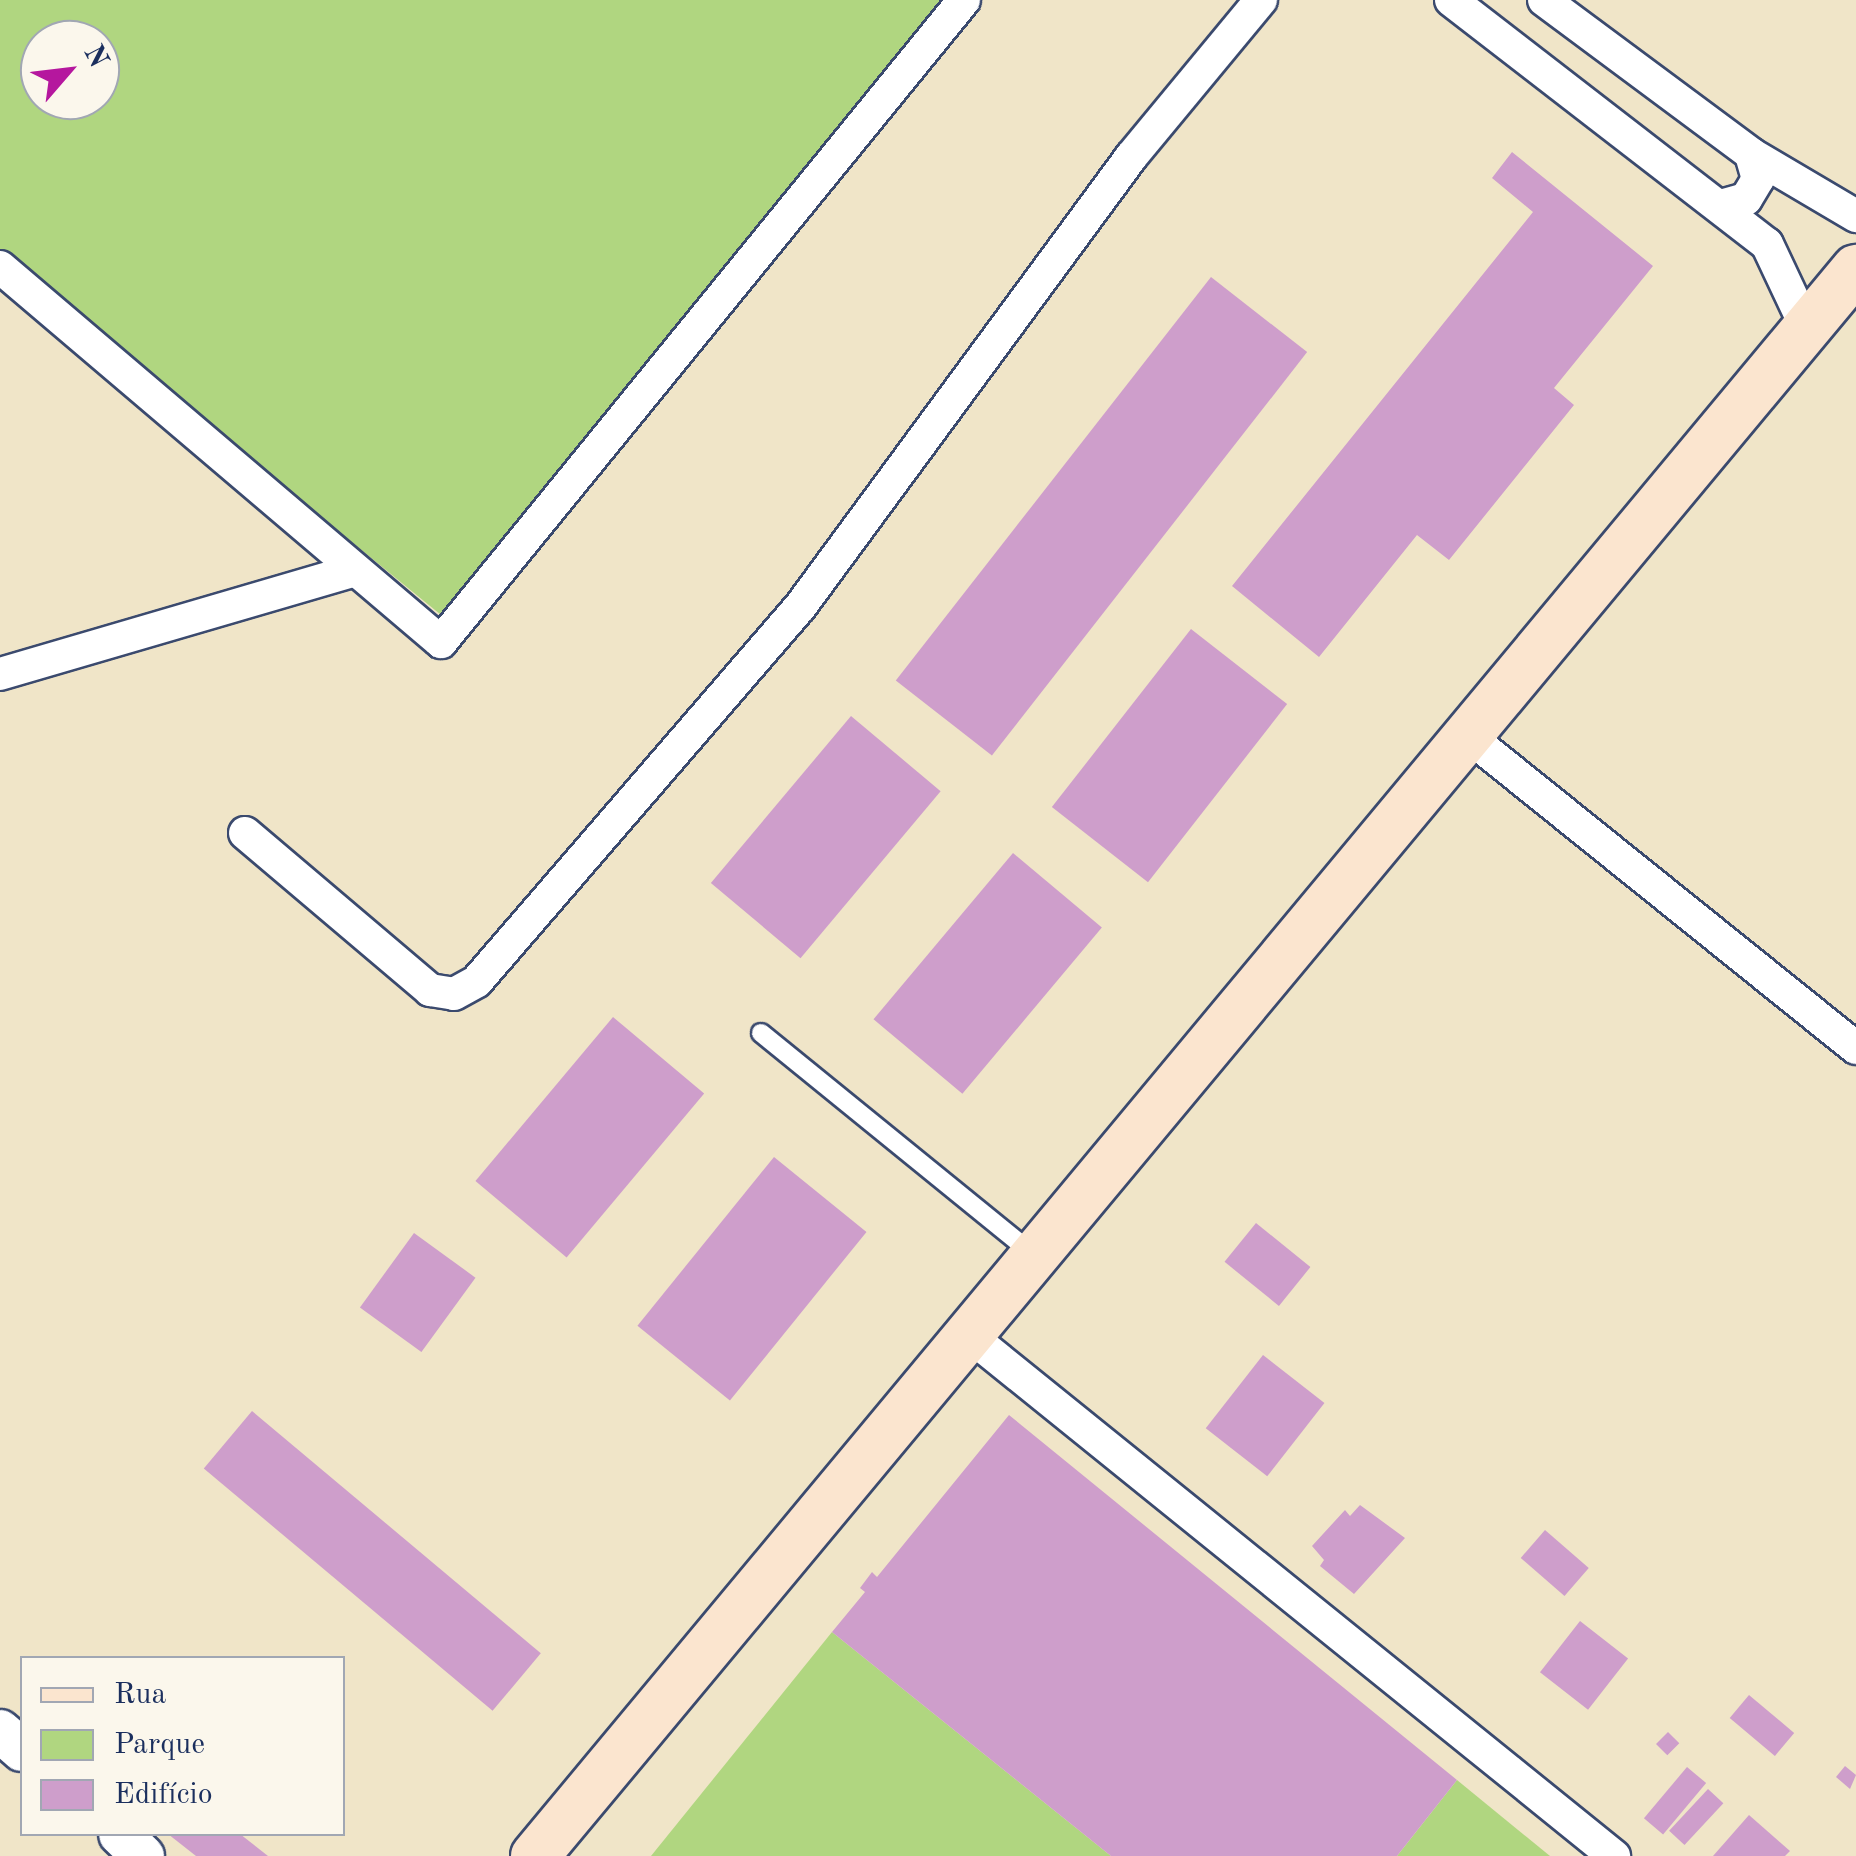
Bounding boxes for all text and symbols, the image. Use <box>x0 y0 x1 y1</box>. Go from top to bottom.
north arrow <box>20 20 120 120</box>
text: N <box>77 41 112 73</box>
legend <box>20 1656 345 1836</box>
text: Rua <box>114 1680 166 1710</box>
text: Parque <box>114 1730 205 1760</box>
text: Edifício <box>114 1780 213 1810</box>

